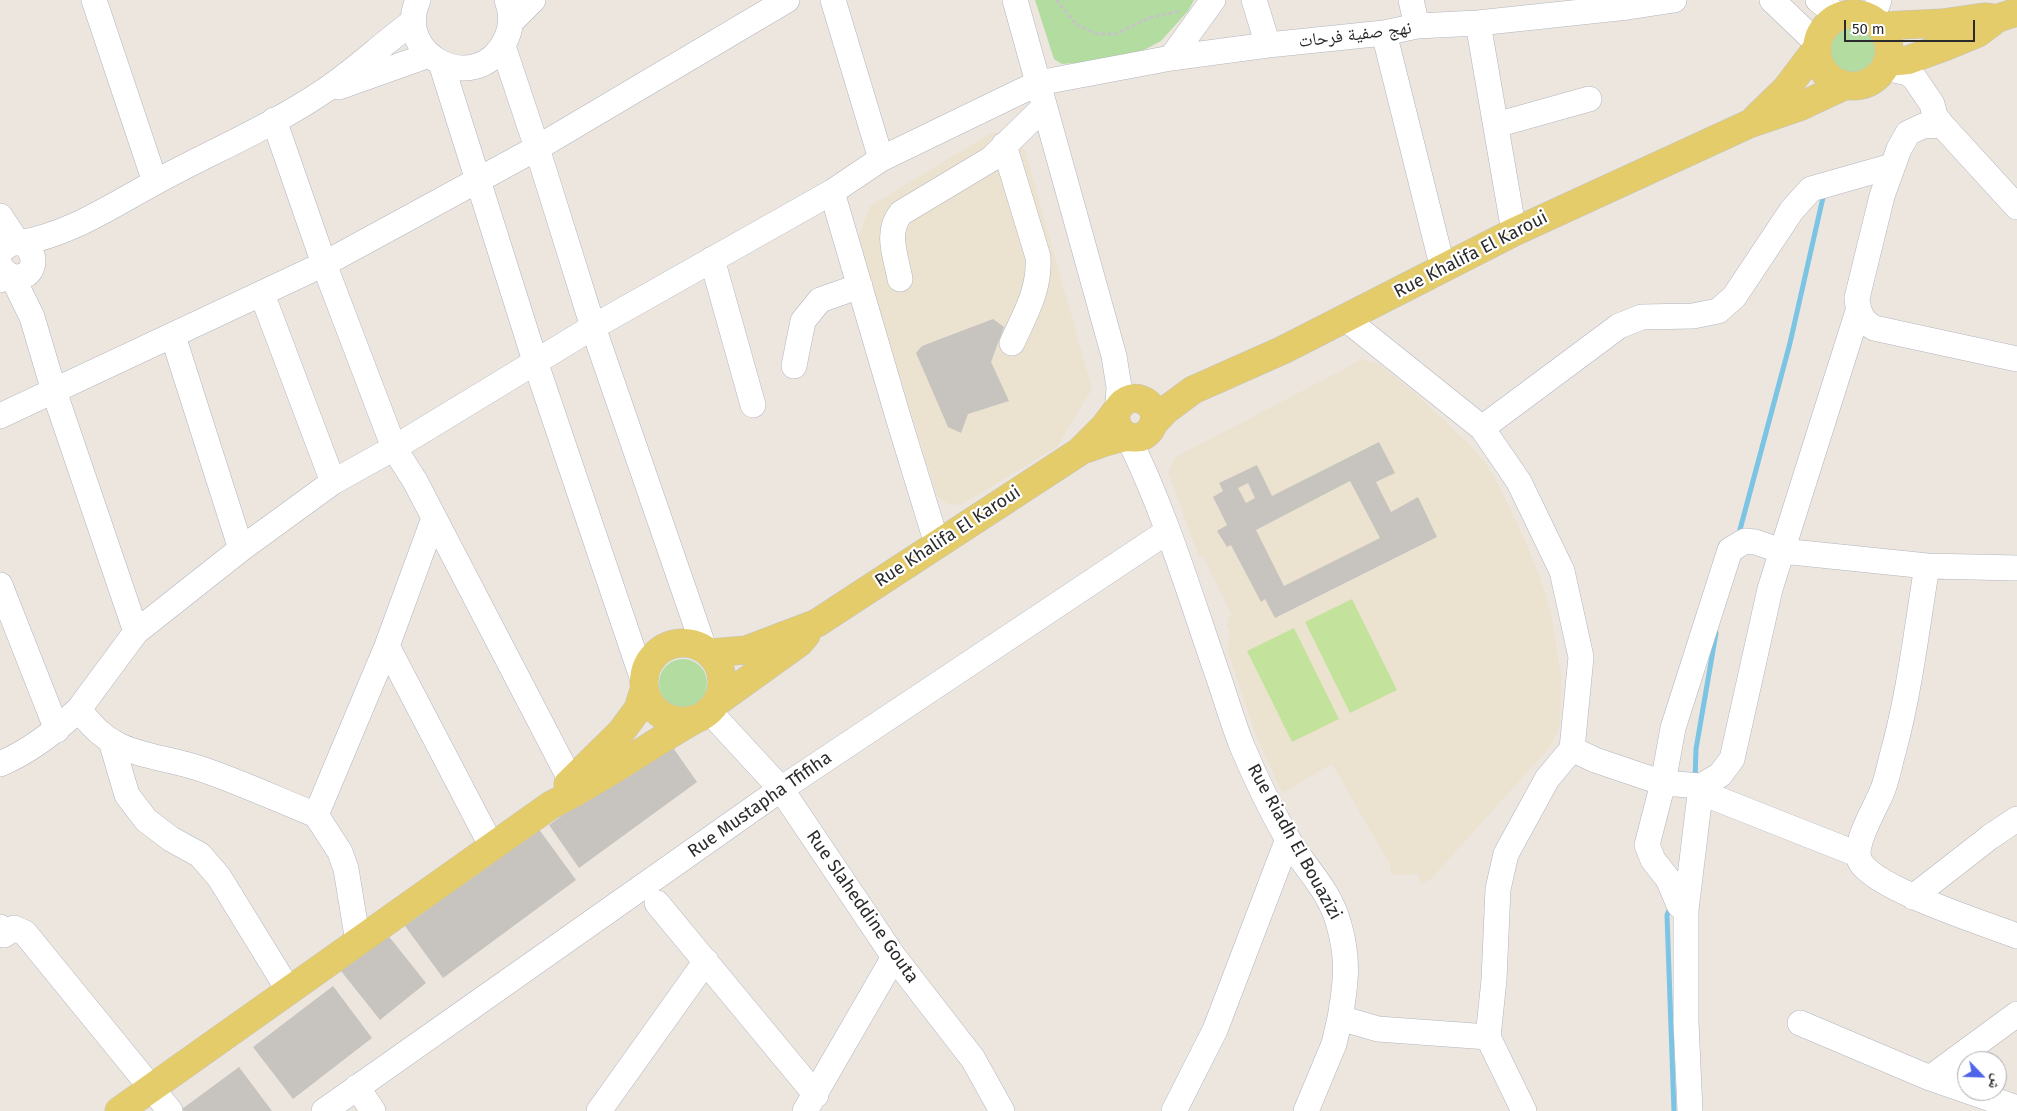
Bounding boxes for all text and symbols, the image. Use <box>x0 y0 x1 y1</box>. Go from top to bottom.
scale bar <box>1847 10 1978 42</box>
street label: نهج صفية فرحات <box>1297 17 1413 53</box>
text: 50 m <box>1852 20 1885 38</box>
street label: Rue Khalifa El Karoui <box>1391 207 1551 303</box>
street label: Rue Khalifa El Karoui <box>871 482 1025 592</box>
street label: Rue Mustapha Tfifiha <box>684 747 836 863</box>
street label: Rue Riadh El Bouazizi <box>1242 760 1346 924</box>
street label: Rue Slaheddine Gouta <box>801 827 923 987</box>
north arrow <box>1957 1051 2007 1101</box>
text: ش <box>1984 1072 2006 1092</box>

